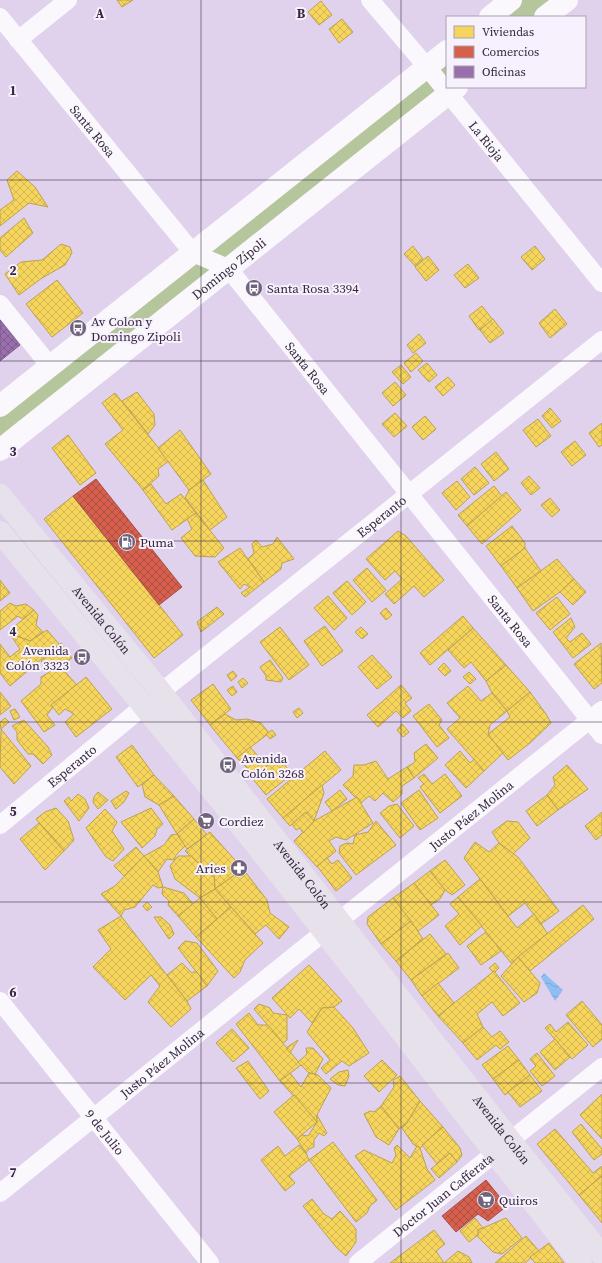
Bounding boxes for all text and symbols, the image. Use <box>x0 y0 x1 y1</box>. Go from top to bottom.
text: A <box>96 5 105 22</box>
text: B <box>297 5 306 22</box>
legend <box>446 16 586 88</box>
text: Viviendas <box>482 24 534 40</box>
text: Comercios <box>482 44 539 60</box>
text: Oficinas <box>482 64 526 80</box>
text: 1 <box>9 82 17 99</box>
street label: Santa Rosa <box>67 101 120 161</box>
street label: La Rioja <box>465 117 508 165</box>
street label: Domingo Zípoli <box>188 234 269 303</box>
text: 2 <box>9 262 17 279</box>
bus stop icon: Santa Rosa 3394 <box>244 278 264 298</box>
place label: Santa Rosa 3394 <box>267 280 359 297</box>
place label: Av Colon y Domingo Zipoli <box>91 313 181 345</box>
bus stop icon: Av Colon y Domingo Zipoli <box>68 318 88 338</box>
street label: Santa Rosa <box>282 338 335 398</box>
text: 3 <box>9 443 17 460</box>
street label: Esperanto <box>353 491 410 541</box>
fuel station icon: Puma <box>117 532 137 552</box>
place label: Puma <box>140 534 174 551</box>
street label: Avenida Colón <box>69 582 135 657</box>
street label: Santa Rosa <box>484 591 537 651</box>
text: 4 <box>9 623 17 640</box>
place label: Avenida Colón 3323 <box>6 642 69 674</box>
bus stop icon: Avenida Colón 3323 <box>72 647 92 667</box>
street label: Esperanto <box>44 741 100 791</box>
place label: Avenida Colón 3268 <box>241 750 304 782</box>
bus stop icon: Avenida Colón 3268 <box>218 755 238 775</box>
street label: Justo Páez Molina <box>425 776 517 854</box>
text: 5 <box>9 803 17 820</box>
supermarket icon: Cordiez <box>196 811 216 831</box>
place label: Cordiez <box>219 813 264 830</box>
street label: Avenida Colón <box>270 836 335 912</box>
pharmacy icon: Aries <box>229 858 249 878</box>
place label: Aries <box>196 860 226 877</box>
text: 6 <box>9 984 17 1001</box>
street label: Justo Páez Molina <box>116 1023 208 1102</box>
street label: Avenida Colón <box>469 1091 535 1168</box>
street label: 9 de Julio <box>82 1106 128 1158</box>
street label: Doctor Juan Cafferata <box>389 1149 497 1240</box>
text: 7 <box>9 1164 17 1181</box>
supermarket icon: Quiros <box>476 1190 496 1210</box>
place label: Quiros <box>499 1192 538 1209</box>

